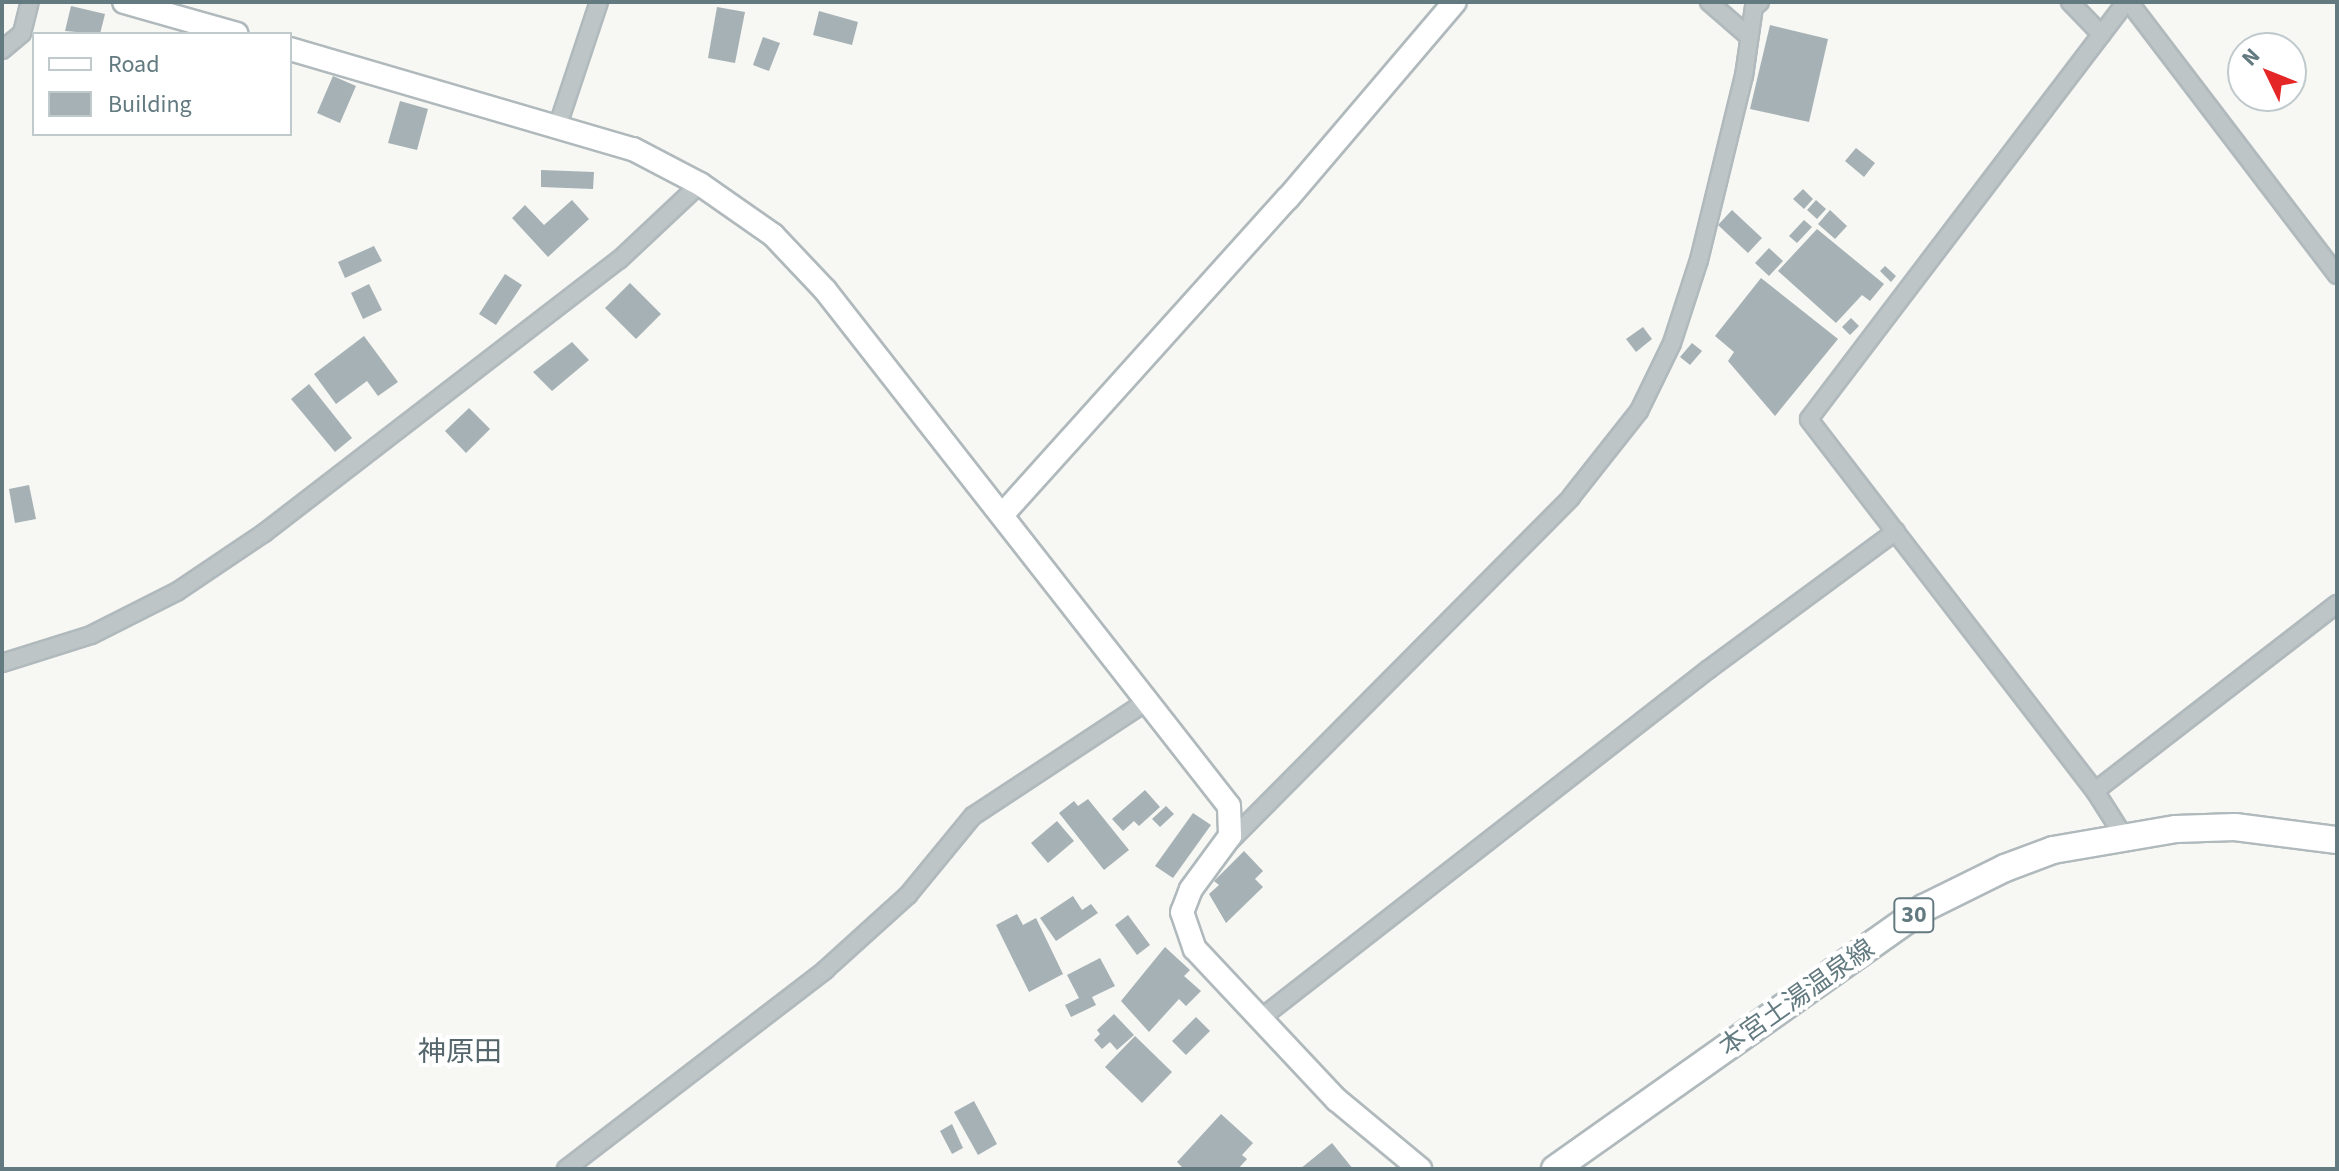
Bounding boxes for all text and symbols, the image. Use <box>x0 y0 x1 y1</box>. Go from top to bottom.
legend <box>32 32 292 136</box>
north arrow <box>2227 32 2307 112</box>
text: N <box>2234 41 2268 73</box>
text: Road <box>108 47 160 82</box>
text: Building <box>108 87 192 122</box>
road number: 30 <box>1892 895 1936 935</box>
street label: 本宮土湯温泉線 <box>1714 933 1880 1063</box>
district label: 神原田 <box>418 1035 502 1069</box>

